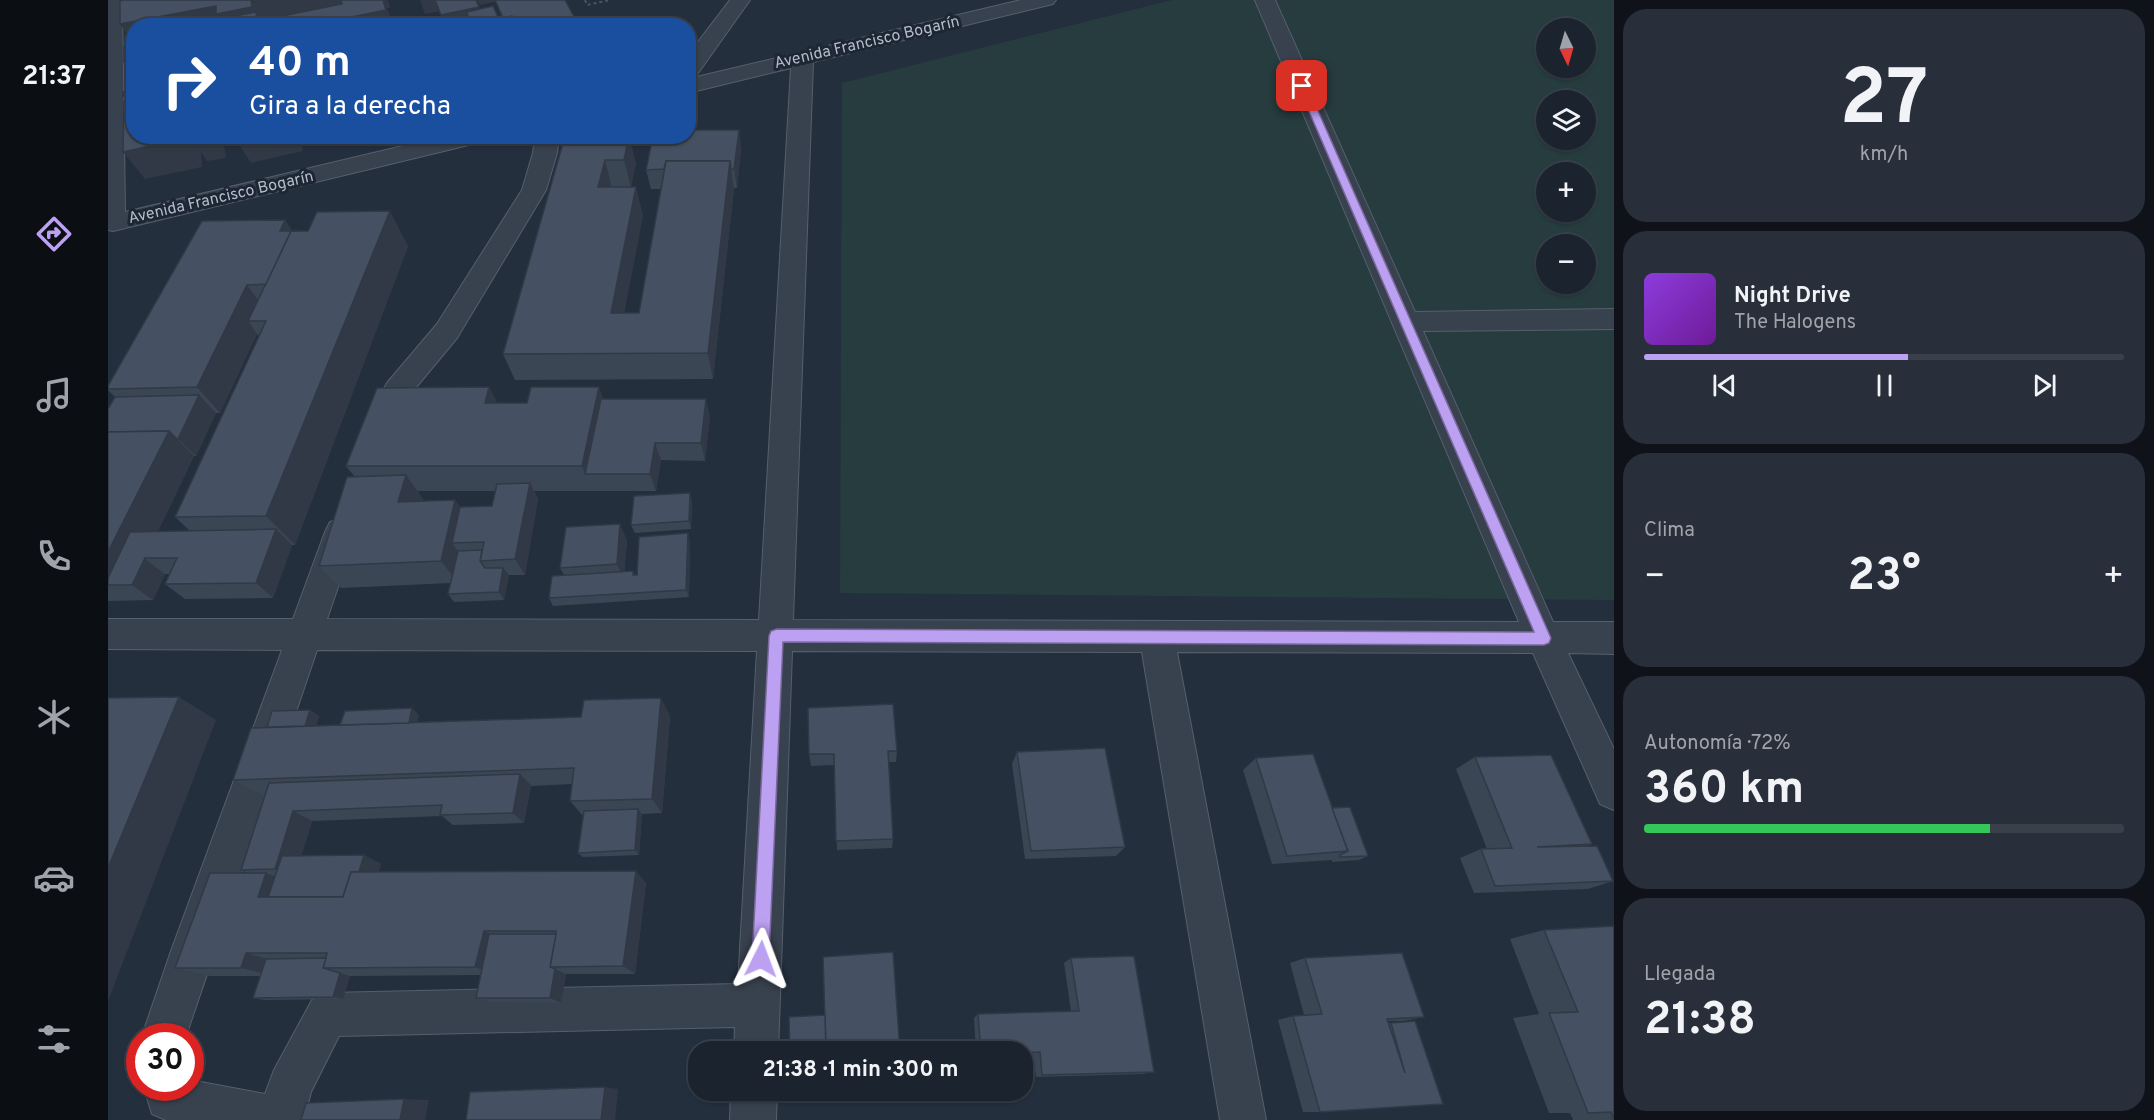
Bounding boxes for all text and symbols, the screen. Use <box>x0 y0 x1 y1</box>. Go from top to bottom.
street label: Avenida Francisco Bogarín <box>772 12 962 74</box>
north arrow <box>1536 18 1596 78</box>
map controls <box>1536 18 1596 294</box>
text: 40 m <box>249 38 351 91</box>
icon: right <box>150 42 228 120</box>
text: 27 <box>1840 53 1928 152</box>
text: 21:37 <box>22 60 86 94</box>
pin <box>1276 60 1327 111</box>
icon: arrive <box>1285 69 1318 102</box>
text: Gira a la derecha <box>249 90 451 124</box>
button: layers <box>1536 90 1596 150</box>
text: km/h <box>1860 142 1908 168</box>
button: + <box>1536 162 1596 222</box>
street label: Avenida Francisco Bogarín <box>126 167 316 229</box>
icon: directions <box>33 213 75 255</box>
button: − <box>1536 234 1596 294</box>
text: Night Drive <box>1734 283 1851 310</box>
text: The Halogens <box>1734 310 1856 336</box>
icon: previous <box>1708 369 1741 402</box>
icon: pause <box>1868 369 1901 402</box>
icon: next <box>2028 369 2061 402</box>
icon: music <box>33 374 75 416</box>
text: Clima <box>1644 518 1695 544</box>
icon: phone <box>33 535 75 577</box>
text: 23° <box>1847 549 1921 606</box>
text: − <box>1644 557 1665 599</box>
text: + <box>2103 557 2124 599</box>
icon: climate <box>33 696 75 738</box>
text: Autonomía · 72% <box>1644 731 1791 757</box>
text: 360 km <box>1644 762 1804 819</box>
icon: car <box>33 857 75 899</box>
position arrow <box>729 927 793 991</box>
text: Llegada <box>1644 962 1716 988</box>
text: 21:38 <box>1644 993 1756 1050</box>
icon: filters <box>33 1018 75 1060</box>
speed limit sign: 30 <box>126 1023 204 1101</box>
text: 21:38 · 1 min · 300 m <box>762 1057 959 1084</box>

